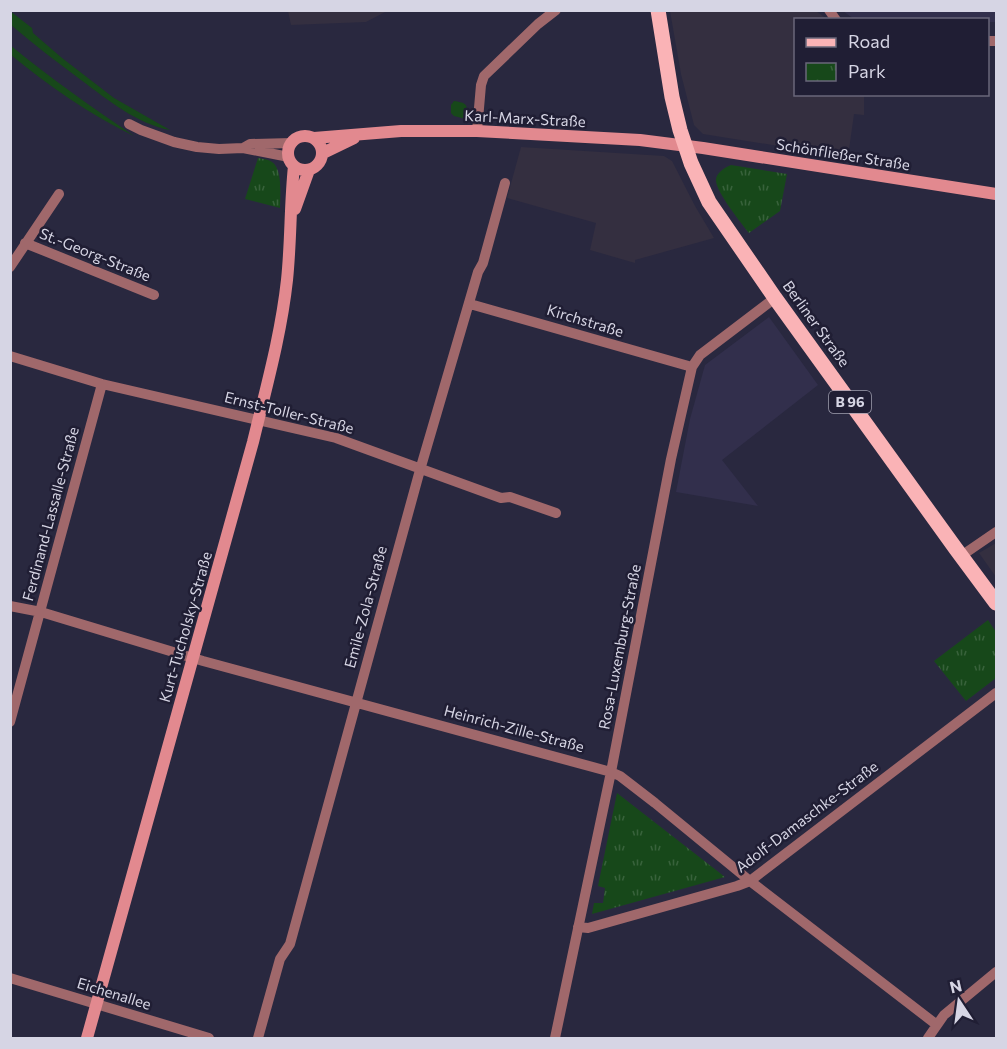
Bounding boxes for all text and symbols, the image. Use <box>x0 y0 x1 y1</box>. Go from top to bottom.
legend <box>794 18 989 96</box>
text: Road <box>848 30 890 52</box>
text: Park <box>848 60 886 82</box>
street label: Karl-Marx-Straße <box>464 106 586 130</box>
street label: Schönfließer Straße <box>775 135 911 173</box>
street label: St.-Georg-Straße <box>37 224 154 285</box>
street label: Berliner Straße <box>780 277 854 370</box>
street label: Kirchstraße <box>545 300 626 340</box>
street label: Ernst-Toller-Straße <box>223 387 356 437</box>
road number: B 96 <box>829 391 871 413</box>
street label: Ferdinand-Lassalle-Straße <box>18 425 82 603</box>
street label: Emile-Zola-Straße <box>340 544 390 670</box>
street label: Kurt-Tucholsky-Straße <box>155 549 215 704</box>
street label: Rosa-Luxemburg-Straße <box>594 563 644 731</box>
street label: Heinrich-Zille-Straße <box>442 701 586 755</box>
street label: Adolf-Damaschke-Straße <box>732 757 881 876</box>
north arrow <box>929 971 989 1031</box>
street label: Eichenallee <box>75 973 154 1013</box>
text: N <box>948 975 963 997</box>

